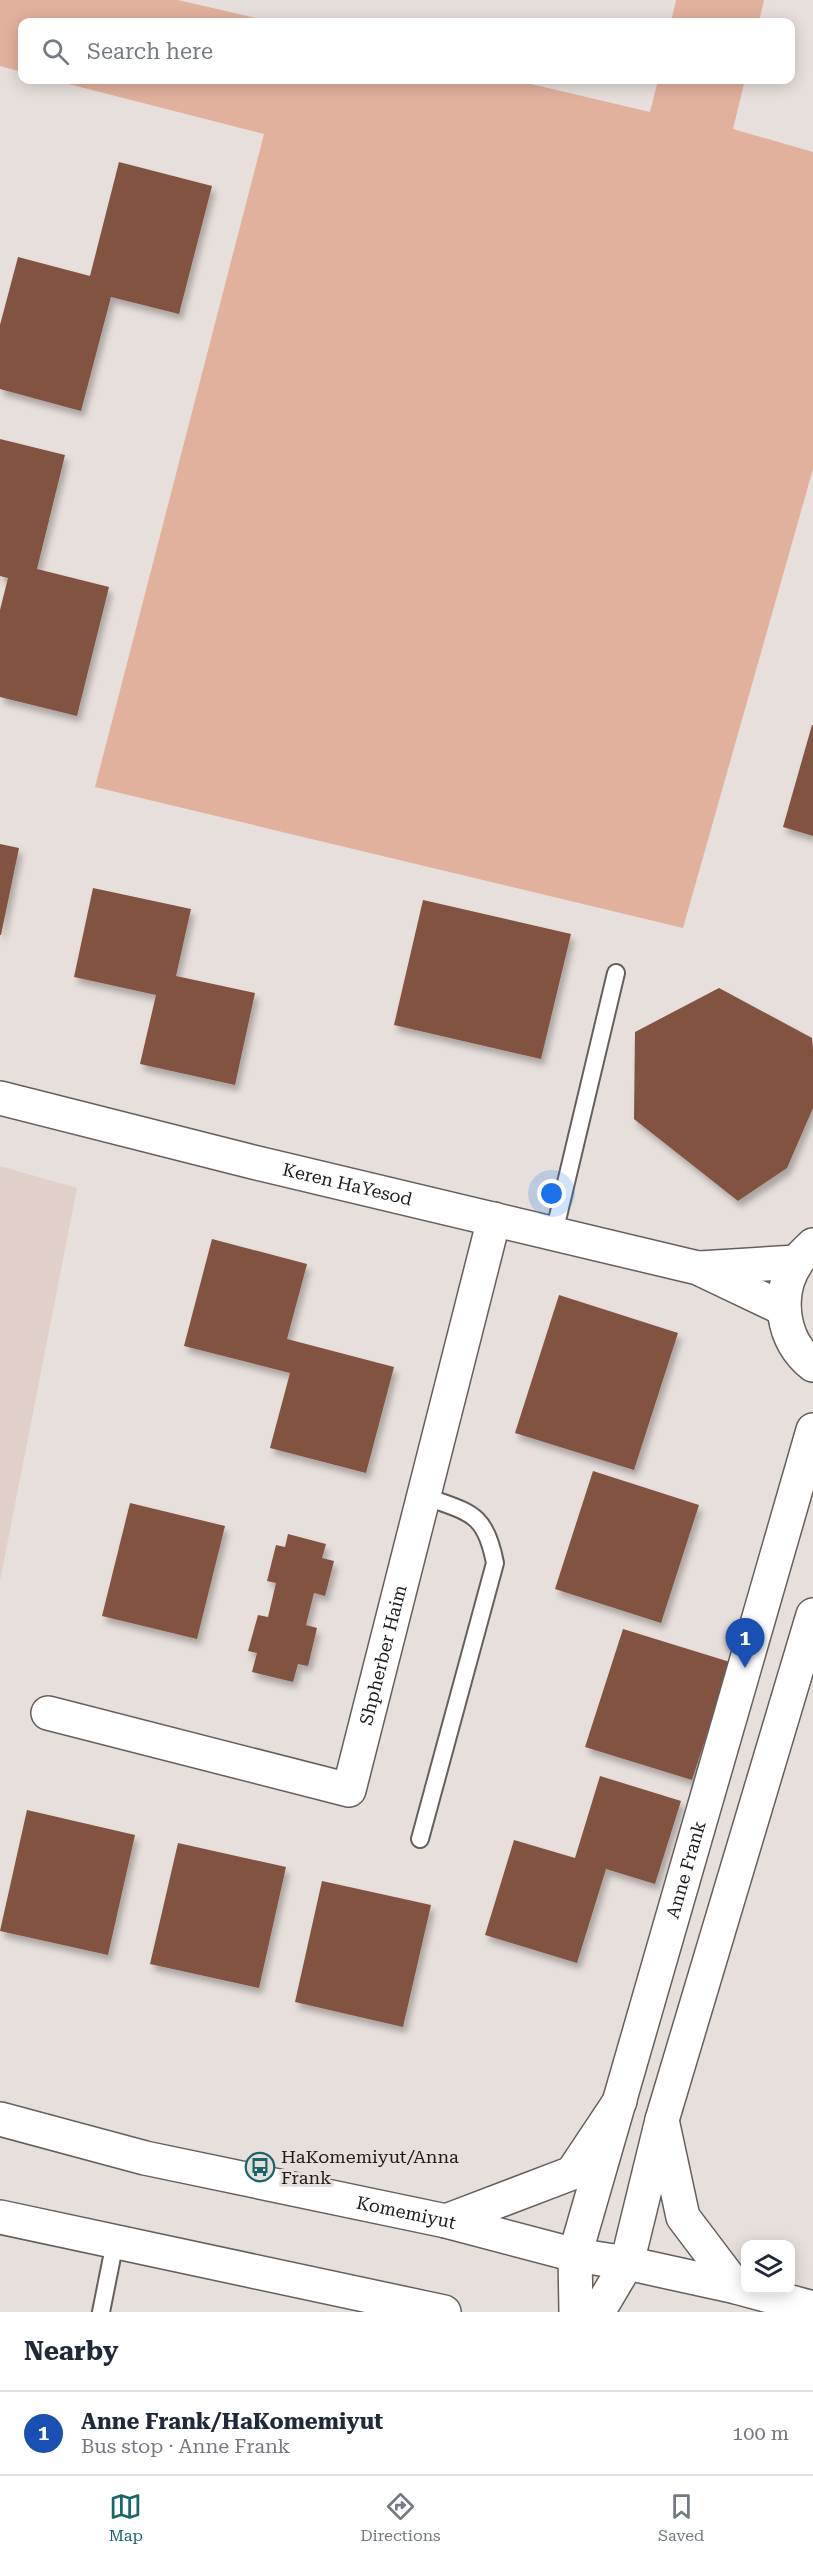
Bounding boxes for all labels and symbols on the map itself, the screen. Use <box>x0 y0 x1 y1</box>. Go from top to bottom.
street label: Keren HaYesod <box>281 1158 415 1210</box>
your location <box>537 1179 566 1208</box>
street label: Shpherber Haim <box>355 1583 411 1727</box>
pin: 1 <box>726 1618 764 1668</box>
street label: Anne Frank <box>662 1818 710 1921</box>
place label: HaKomemiyut/Anna Frank <box>281 2146 459 2188</box>
bus stop icon: HaKomemiyut/Anna Frank <box>244 2151 276 2183</box>
street label: Komemiyut <box>355 2192 459 2233</box>

